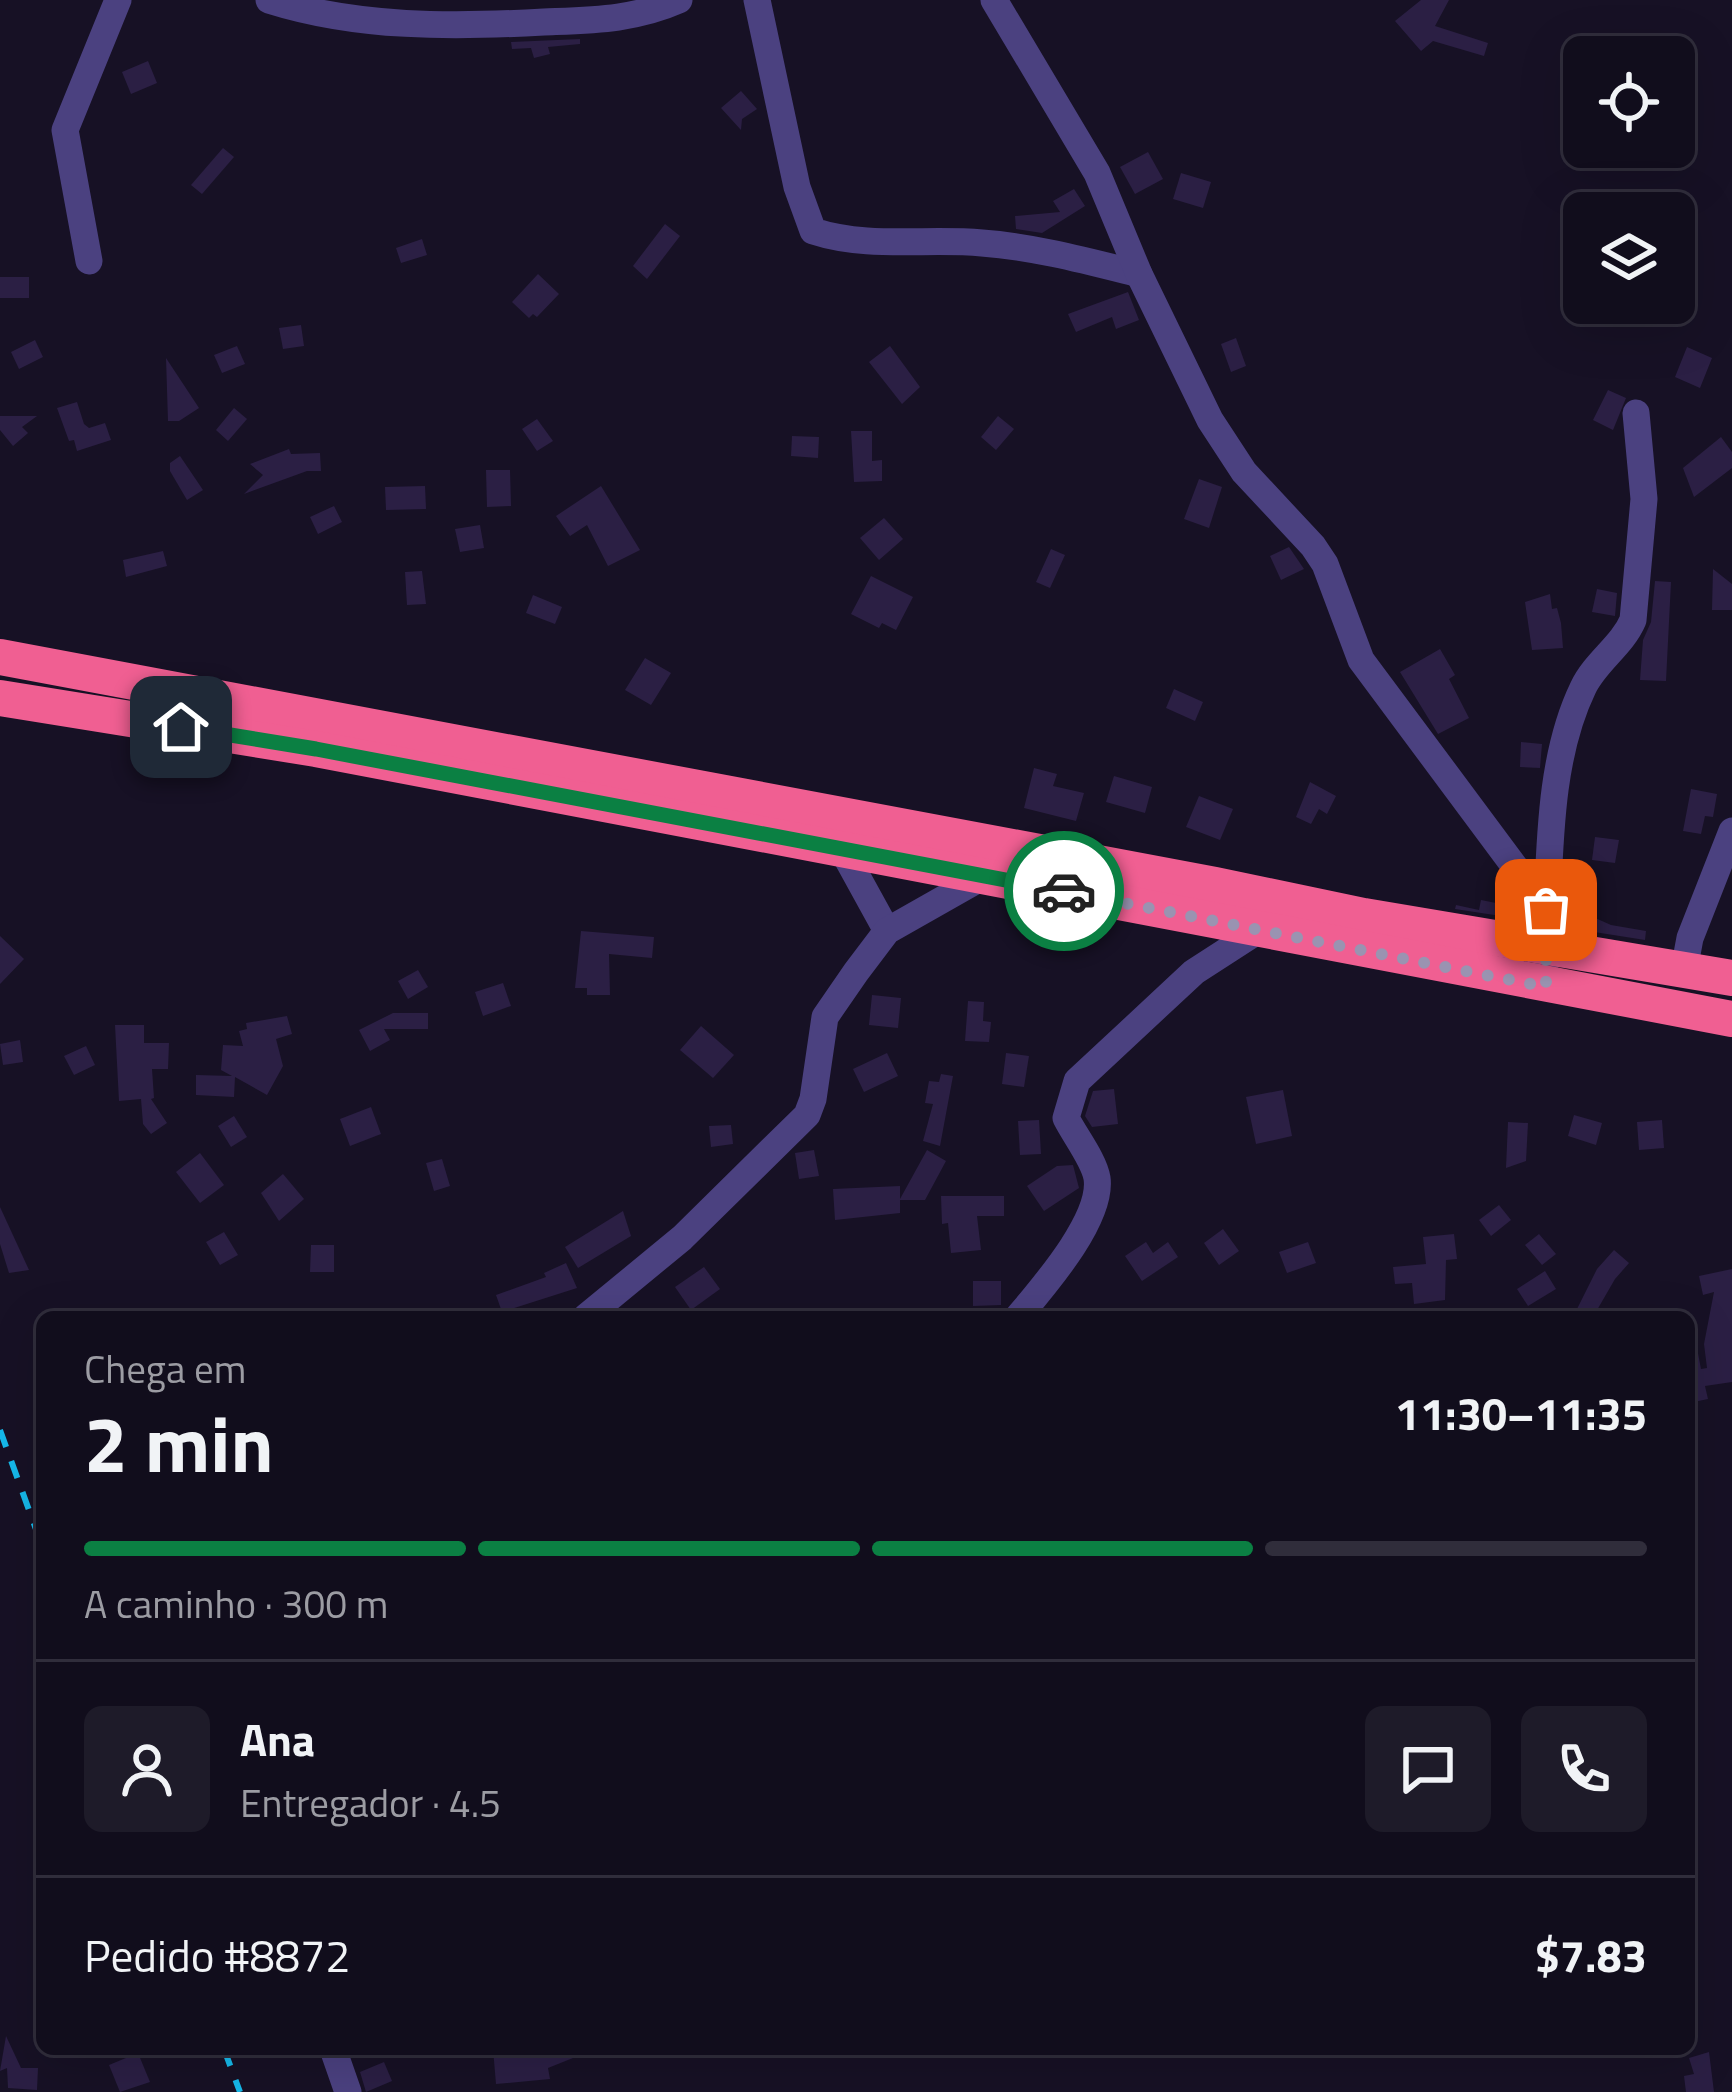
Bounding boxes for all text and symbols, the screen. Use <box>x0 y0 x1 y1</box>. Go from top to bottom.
map controls <box>1563 36 1695 324</box>
button: locate <box>1563 36 1695 168</box>
button: layers <box>1563 192 1695 324</box>
pin <box>130 676 232 778</box>
icon: home <box>148 694 214 760</box>
courier <box>1004 831 1124 951</box>
icon: car <box>1031 858 1097 924</box>
pin <box>1495 859 1597 961</box>
icon: bag <box>1513 877 1579 943</box>
text: Chega em <box>84 1339 246 1398</box>
text: 11:30–11:35 <box>1395 1379 1647 1447</box>
text: 2 min <box>84 1384 274 1502</box>
text: A caminho · 300 m <box>84 1574 388 1633</box>
text: Ana <box>240 1705 315 1773</box>
button: person <box>84 1706 210 1832</box>
button: chat <box>1365 1706 1491 1832</box>
button: phone <box>1521 1706 1647 1832</box>
text: Entregador · 4.5 <box>240 1773 501 1832</box>
text: Pedido #8872 <box>84 1921 350 1989</box>
text: $7.83 <box>1535 1921 1647 1989</box>

